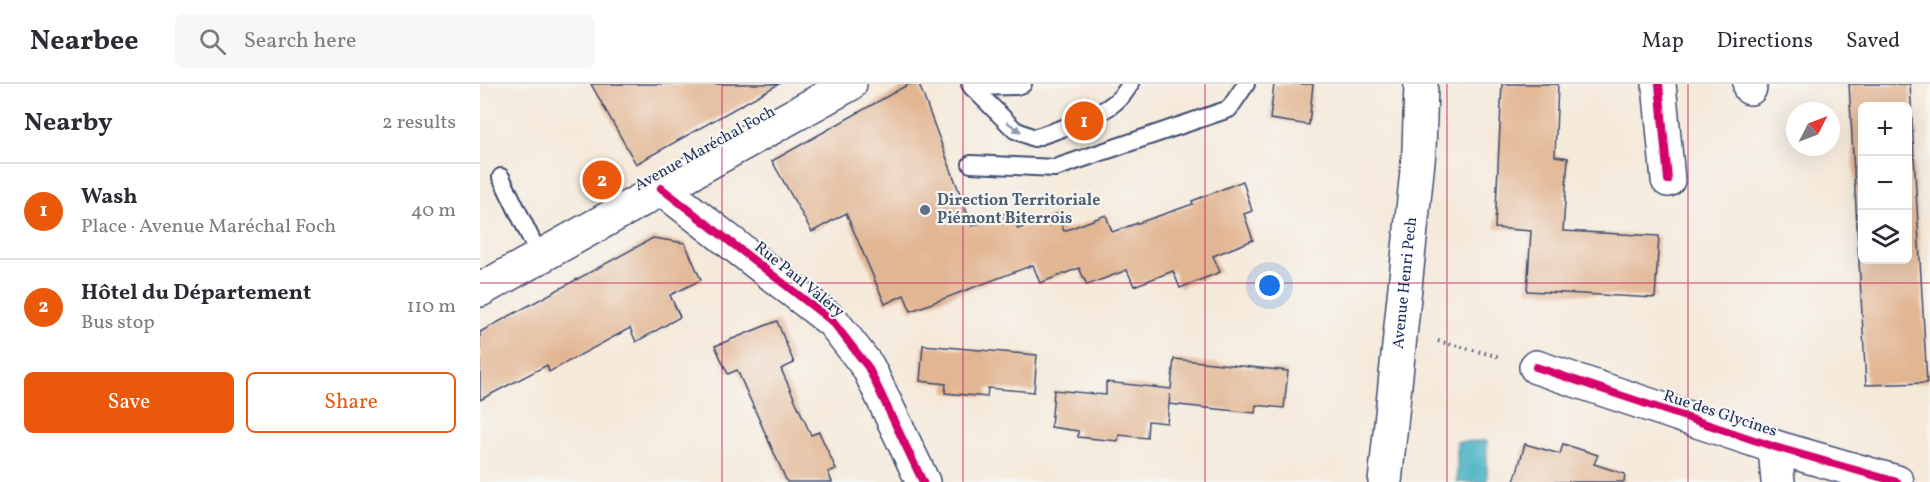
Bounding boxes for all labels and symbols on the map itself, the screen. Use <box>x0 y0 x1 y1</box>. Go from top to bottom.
pin: 1 <box>1064 99 1104 144</box>
street label: Avenue Maréchal Foch <box>631 101 779 197</box>
north arrow <box>1786 102 1840 156</box>
one-way arrow <box>1006 121 1022 133</box>
pin: 2 <box>582 158 622 202</box>
place label: Direction Territoriale Piémont Biterrois <box>937 190 1100 230</box>
marker: Direction Territoriale Piémont Biterrois <box>918 203 932 217</box>
street label: Avenue Henri Pech <box>1388 216 1423 350</box>
street label: Rue Paul Valéry <box>749 237 849 323</box>
your location <box>1255 271 1284 300</box>
street label: Rue des Glycines <box>1660 385 1780 443</box>

